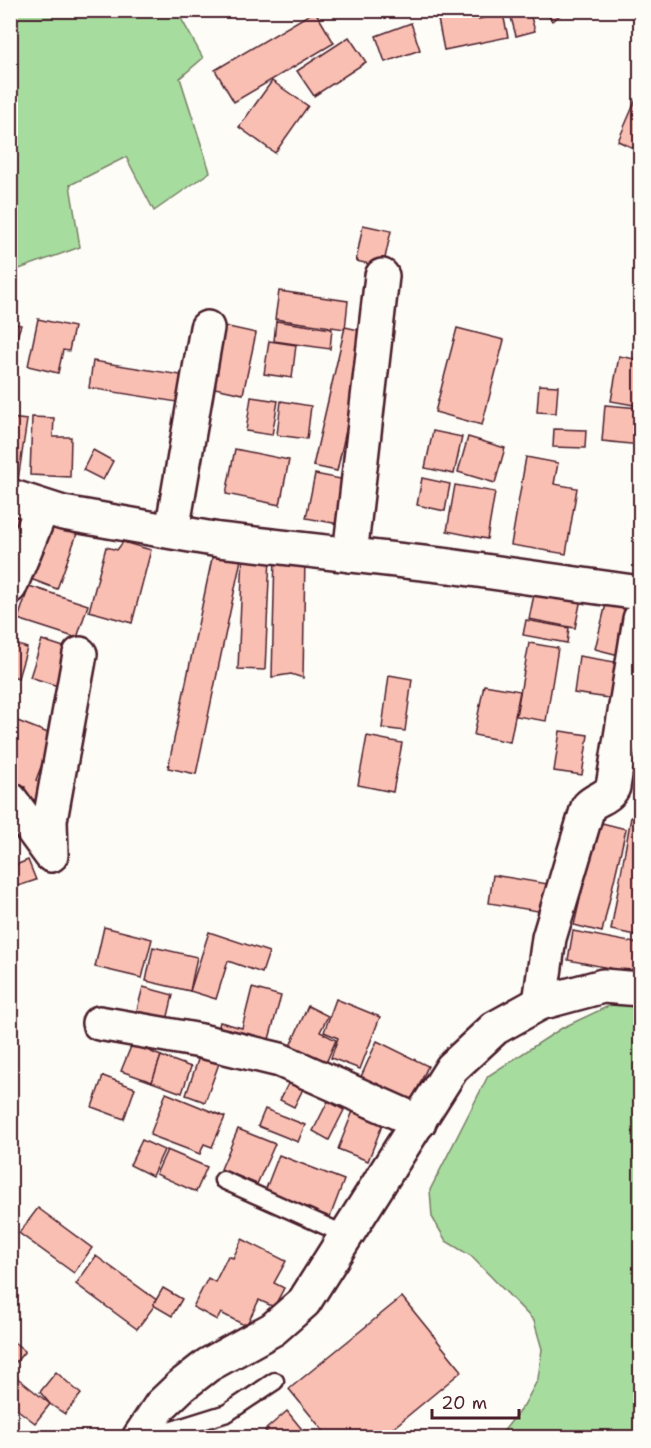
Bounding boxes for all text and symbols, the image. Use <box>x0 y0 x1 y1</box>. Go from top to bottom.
scale bar <box>432 1382 519 1420</box>
text: 20 m <box>441 1391 487 1415</box>

